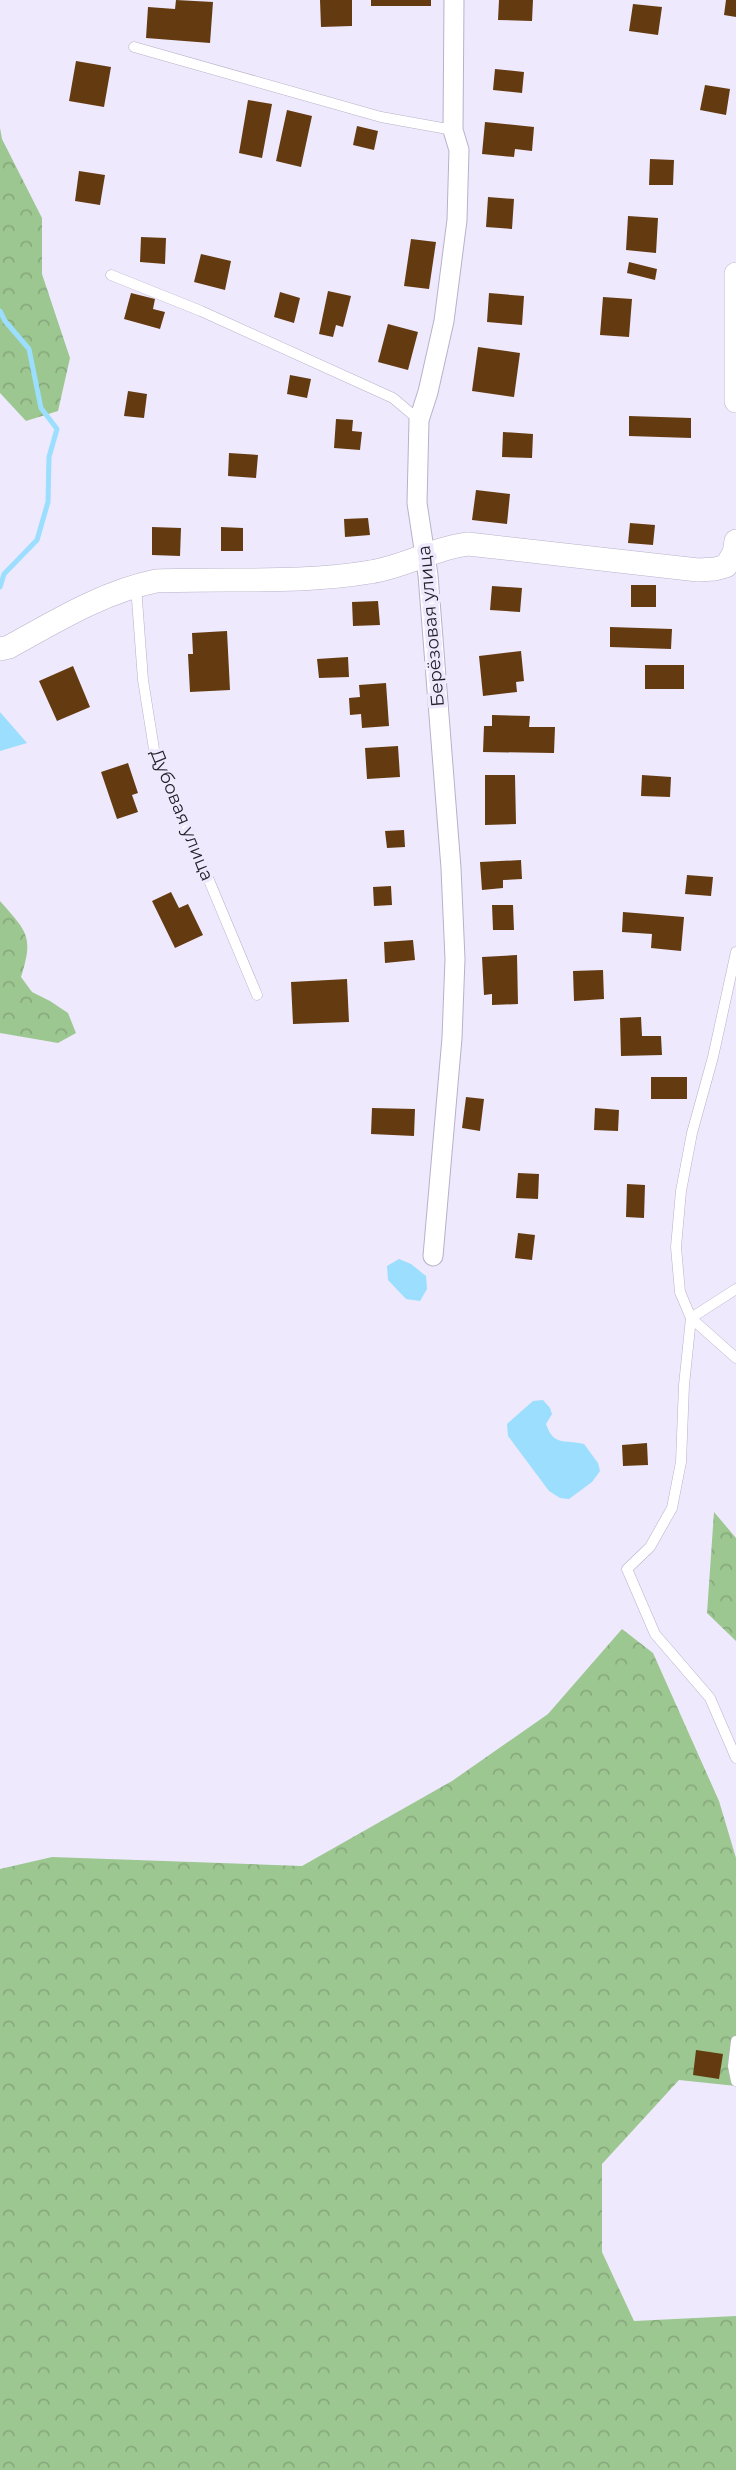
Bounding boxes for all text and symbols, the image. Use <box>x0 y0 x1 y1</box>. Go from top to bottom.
street label: Берёзовая улица <box>413 544 449 708</box>
street label: Дубовая улица <box>146 746 218 884</box>

